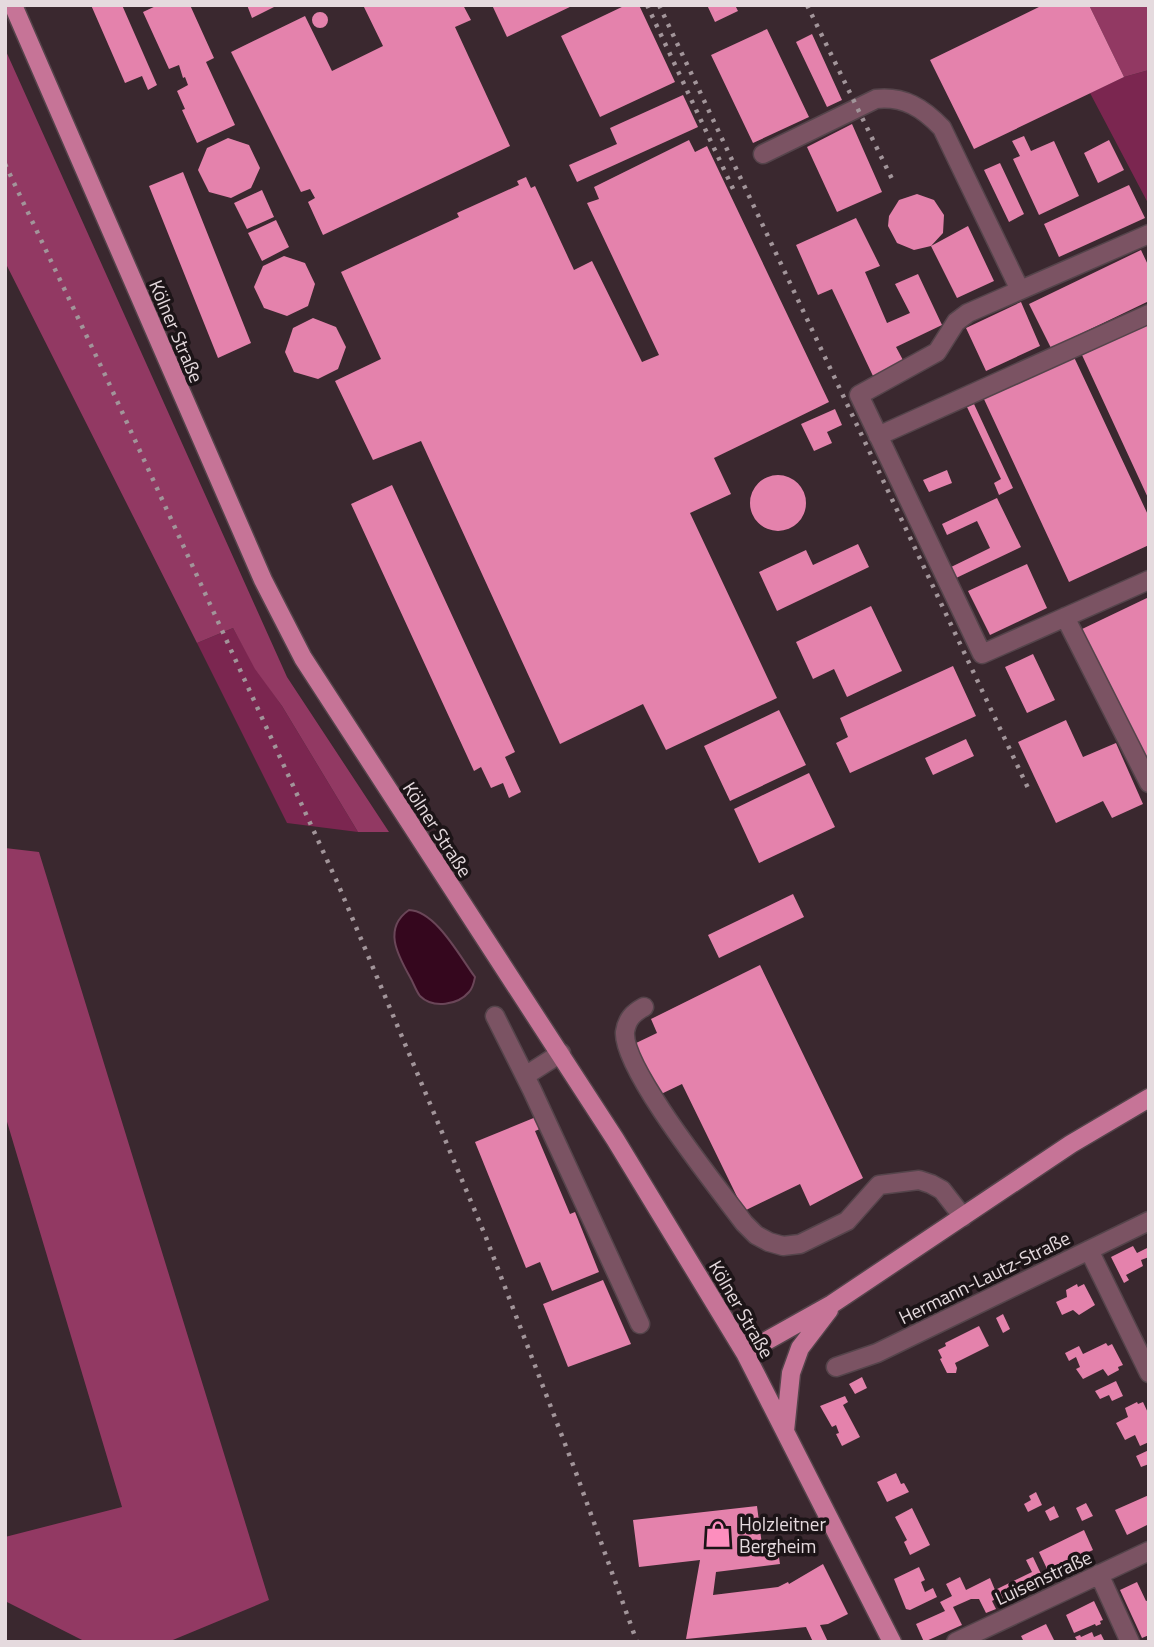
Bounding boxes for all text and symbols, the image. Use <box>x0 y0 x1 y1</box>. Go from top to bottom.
street label: Kölner Straße <box>142 275 212 387</box>
street label: Kölner Straße <box>396 775 480 883</box>
street label: Hermann-Lautz-Straße <box>893 1223 1075 1331</box>
street label: Kölner Straße <box>702 1255 782 1363</box>
place label: Holzleitner Bergheim <box>739 1509 826 1560</box>
shop icon: Holzleitner Bergheim <box>703 1519 733 1549</box>
street label: Luisenstraße <box>990 1542 1096 1612</box>

